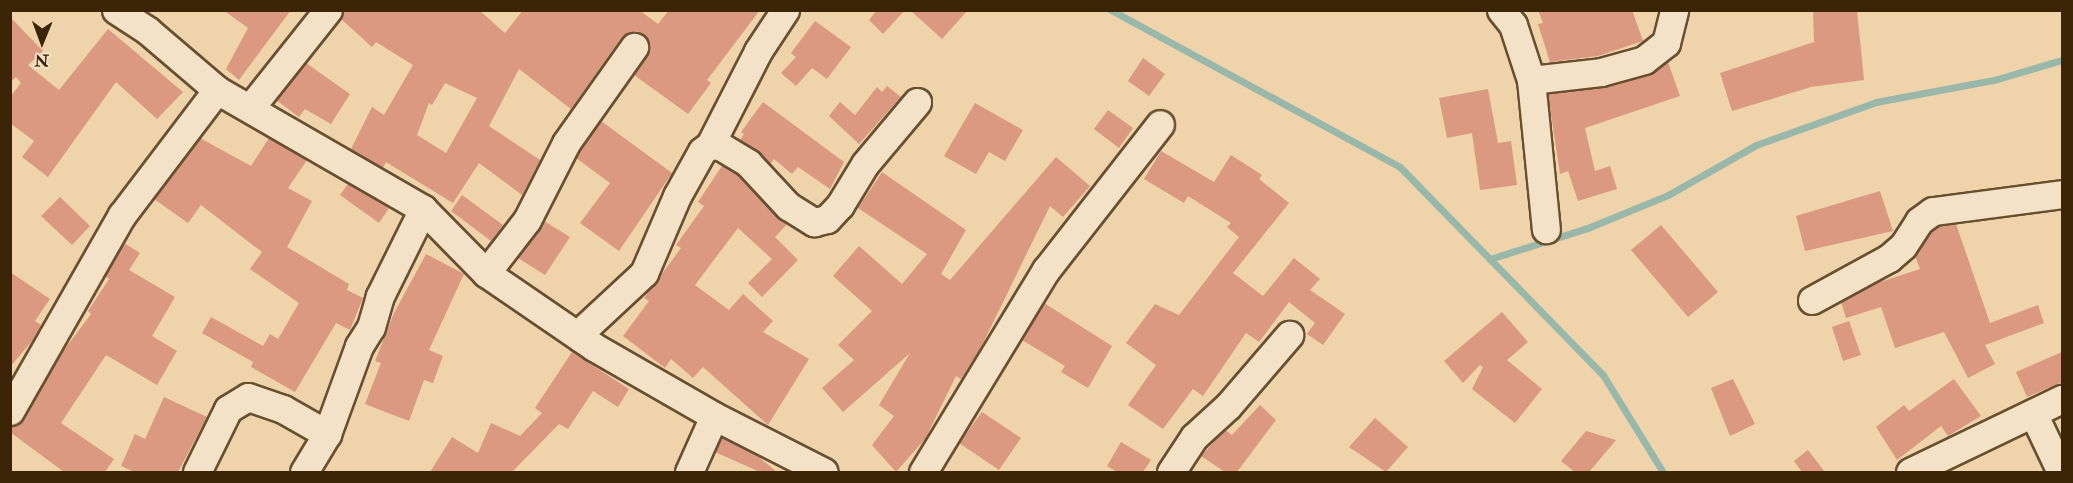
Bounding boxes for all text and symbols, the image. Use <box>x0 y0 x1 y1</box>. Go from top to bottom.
north arrow <box>12 12 72 72</box>
text: N <box>34 50 49 70</box>

